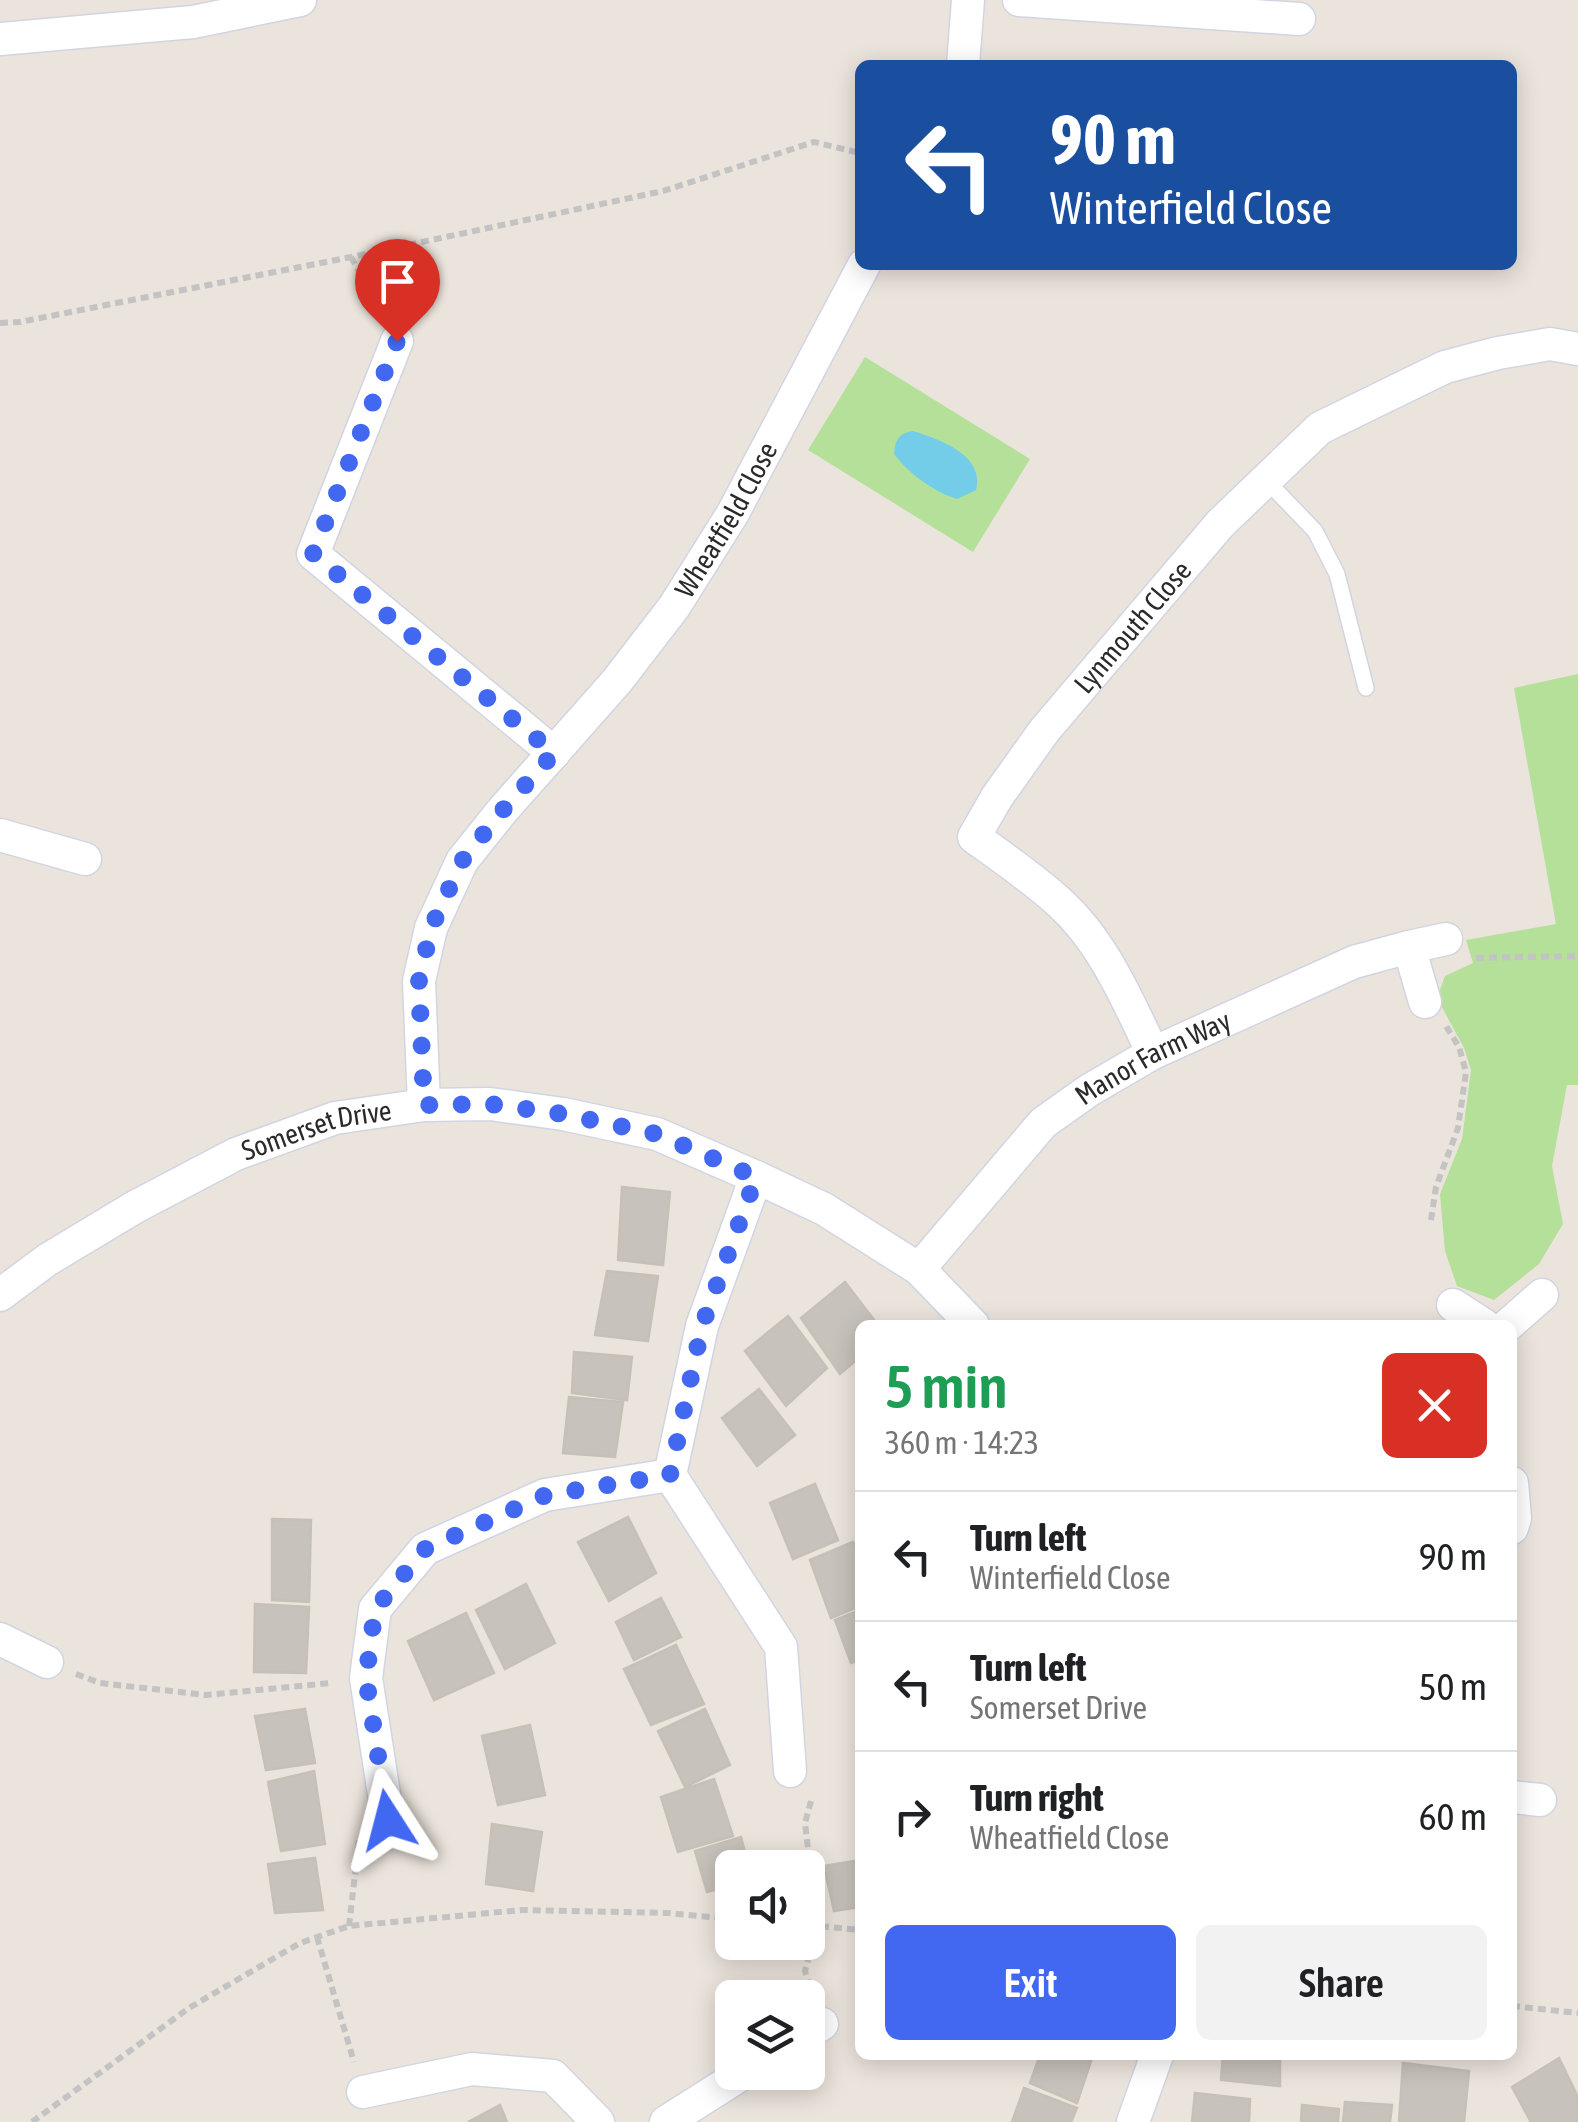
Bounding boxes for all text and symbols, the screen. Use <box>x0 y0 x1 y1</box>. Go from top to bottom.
text: 90 m <box>1050 99 1176 179</box>
icon: left <box>885 100 1015 230</box>
text: Winterfield Close <box>1050 182 1332 234</box>
pin <box>355 239 440 342</box>
icon: arrive <box>370 254 425 309</box>
street label: Wheatfield Close <box>668 437 784 603</box>
street label: Lynmouth Close <box>1068 554 1198 699</box>
street label: Manor Farm Way <box>1069 1004 1236 1111</box>
street label: Somerset Drive <box>237 1094 393 1167</box>
text: 5 min <box>885 1352 1008 1421</box>
button: close <box>1382 1353 1487 1458</box>
text: 360 m · 14:23 <box>885 1424 1039 1461</box>
text: Turn left <box>970 1516 1086 1559</box>
icon: left <box>885 1529 940 1584</box>
text: 90 m <box>1419 1535 1487 1578</box>
text: Winterfield Close <box>970 1559 1170 1596</box>
text: Turn left <box>970 1646 1086 1689</box>
icon: left <box>885 1659 940 1714</box>
text: 50 m <box>1419 1665 1487 1708</box>
text: Somerset Drive <box>970 1689 1147 1726</box>
position arrow <box>336 1768 440 1872</box>
text: Turn right <box>970 1776 1104 1819</box>
icon: right <box>885 1789 940 1844</box>
text: 60 m <box>1419 1795 1487 1838</box>
text: Wheatfield Close <box>970 1819 1169 1856</box>
map controls <box>715 1850 825 2090</box>
button: sound <box>715 1850 825 1960</box>
button: Exit <box>885 1925 1176 2040</box>
button: Share <box>1196 1925 1487 2040</box>
button: layers <box>715 1980 825 2090</box>

